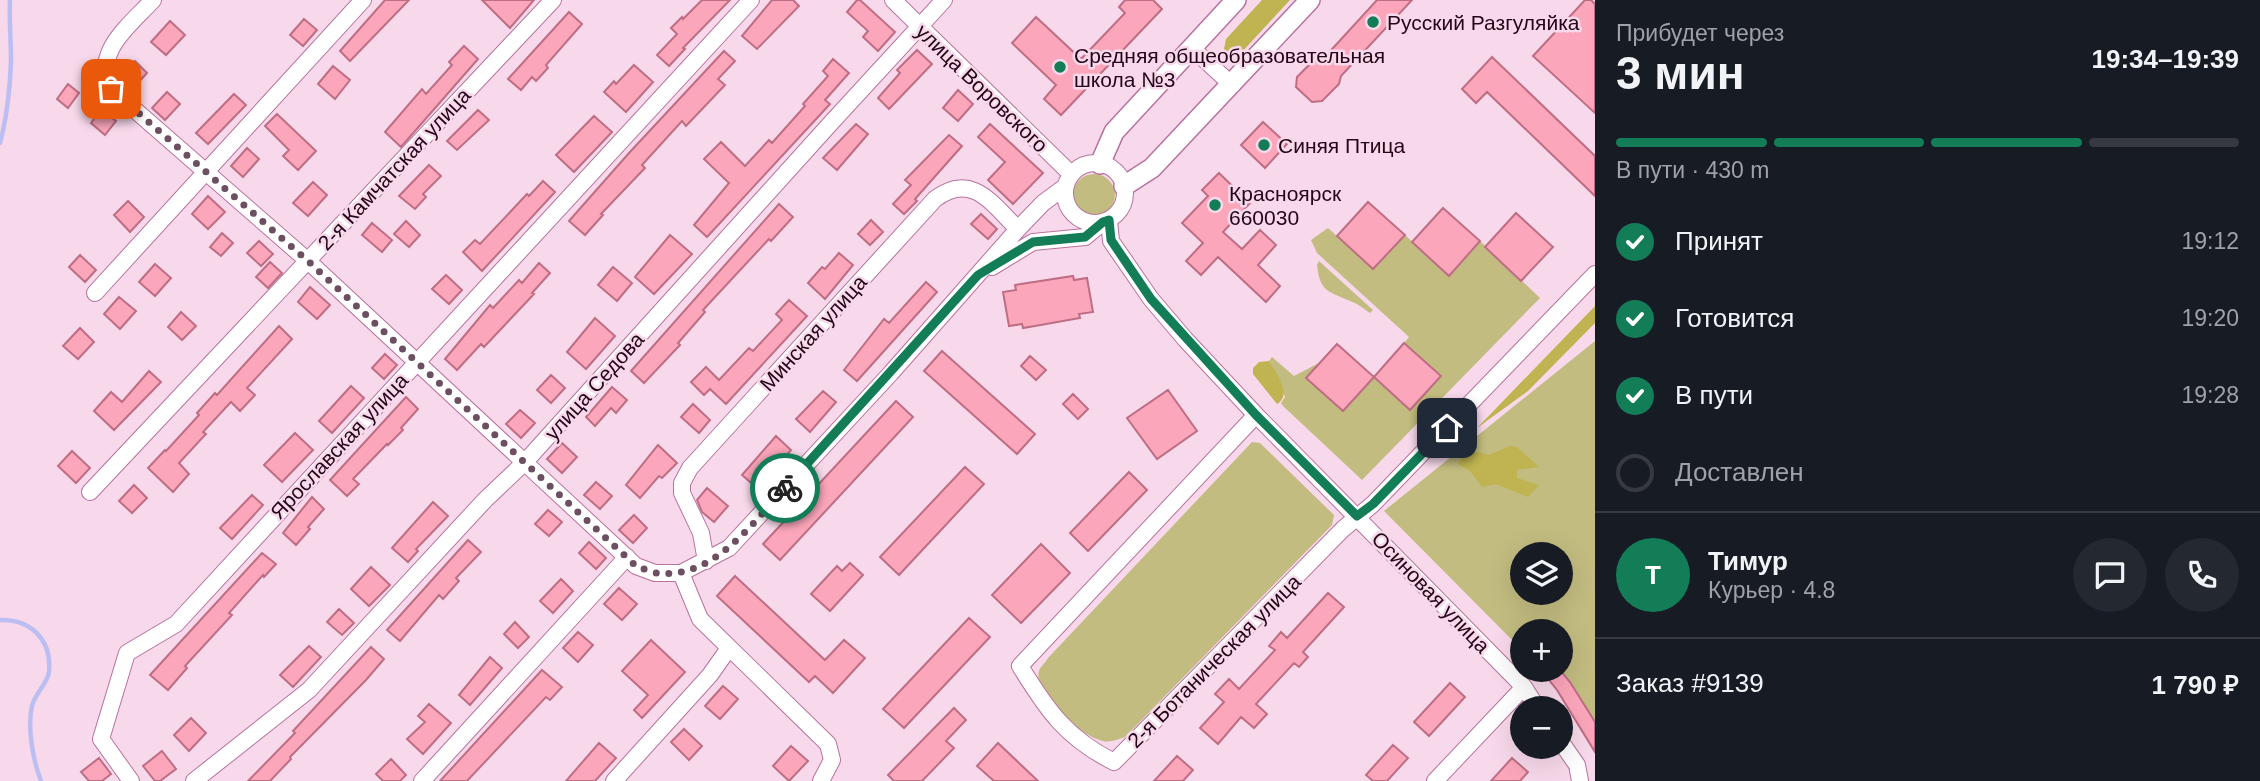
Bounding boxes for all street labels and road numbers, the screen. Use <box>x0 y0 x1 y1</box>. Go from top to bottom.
street label: улица Воровского <box>911 19 1053 157</box>
street label: 2-я Камчатская улица <box>313 83 475 255</box>
street label: Минская улица <box>755 270 871 396</box>
street label: улица Седова <box>540 327 648 444</box>
street label: Ярославская улица <box>266 368 413 524</box>
street label: Осиновая улица <box>1367 527 1495 658</box>
street label: 2-я Ботаническая улица <box>1123 570 1305 752</box>

